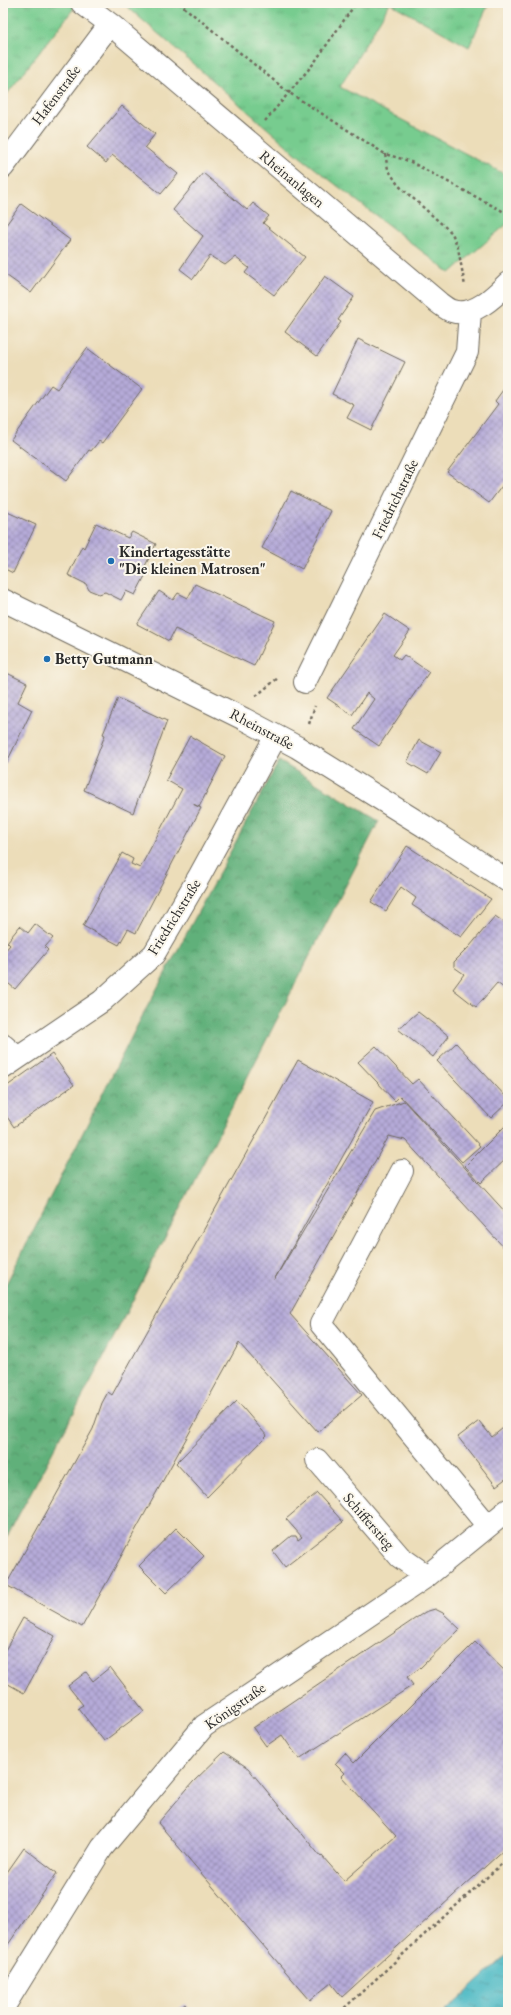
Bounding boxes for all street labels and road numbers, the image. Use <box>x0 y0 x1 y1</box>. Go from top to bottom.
street label: Hafenstraße <box>27 61 84 128</box>
street label: Rheinanlagen <box>256 146 329 212</box>
street label: Friedrichstraße <box>367 456 422 542</box>
street label: Rheinstraße <box>227 704 298 753</box>
street label: Friedrichstraße <box>143 875 205 958</box>
street label: Schifferstieg <box>340 1488 400 1553</box>
street label: Königstraße <box>201 1678 269 1733</box>

